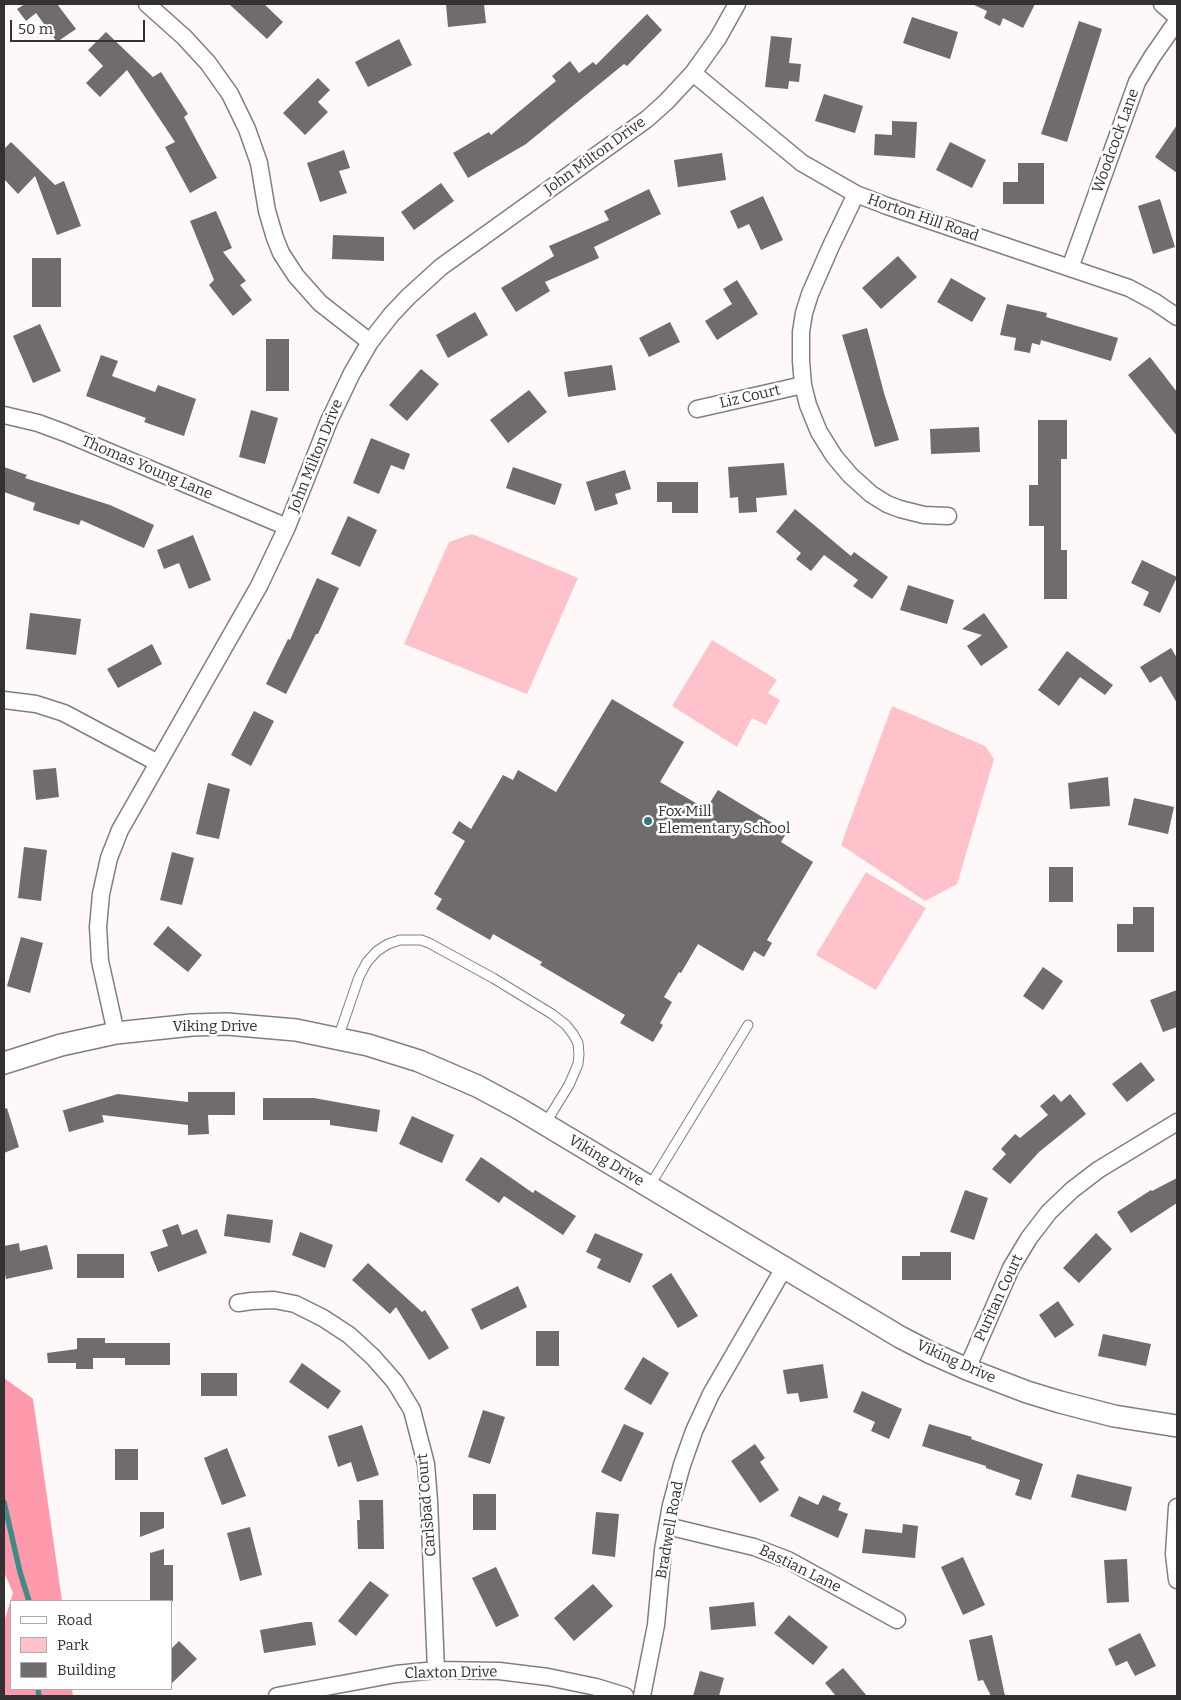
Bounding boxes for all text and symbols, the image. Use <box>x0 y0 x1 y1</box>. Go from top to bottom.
scale bar <box>12 10 148 42</box>
text: 50 m <box>18 20 53 38</box>
street label: Woodcock Lane <box>1089 87 1143 195</box>
street label: John Milton Drive <box>541 113 649 199</box>
street label: Horton Hill Road <box>865 191 981 245</box>
street label: Liz Court <box>718 381 782 413</box>
street label: John Milton Drive <box>285 397 347 515</box>
street label: Thomas Young Lane <box>79 432 215 504</box>
place label: Fox Mill Elementary School <box>658 803 790 838</box>
marker: Fox Mill Elementary School <box>642 815 654 827</box>
street label: Viking Drive <box>173 1018 257 1036</box>
street label: Viking Drive <box>565 1131 647 1191</box>
street label: Puritan Court <box>971 1252 1027 1344</box>
street label: Viking Drive <box>914 1337 998 1387</box>
street label: Carlsbad Court <box>414 1453 440 1557</box>
street label: Bradwell Road <box>653 1480 687 1580</box>
street label: Bastian Lane <box>756 1541 844 1597</box>
legend <box>10 1600 172 1690</box>
text: Road <box>57 1611 92 1629</box>
text: Park <box>57 1636 89 1654</box>
text: Building <box>57 1661 116 1679</box>
street label: Claxton Drive <box>404 1663 498 1683</box>

